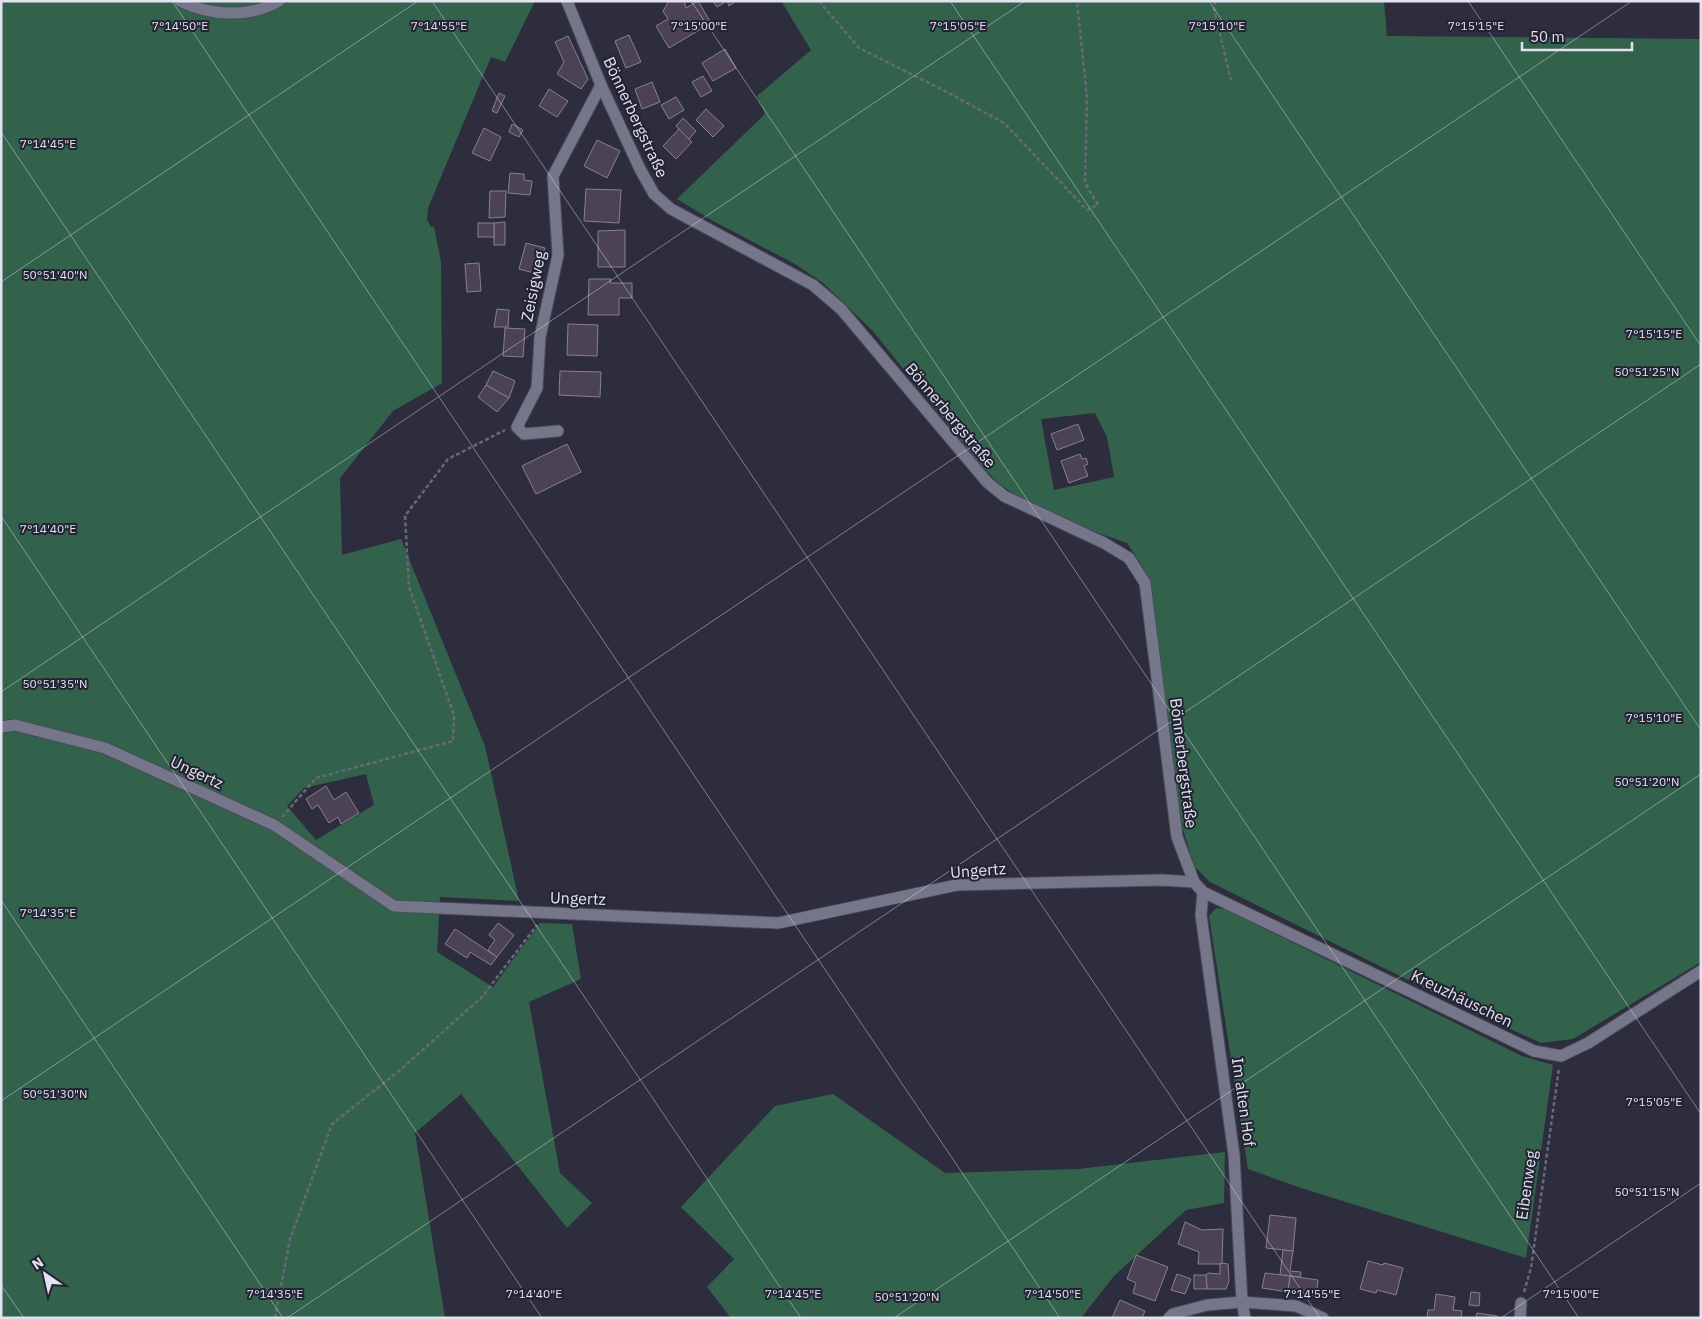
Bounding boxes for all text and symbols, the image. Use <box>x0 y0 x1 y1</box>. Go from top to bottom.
text: 7°14'50"E <box>152 18 208 33</box>
text: 7°14'55"E <box>411 18 467 33</box>
text: 7°15'00"E <box>671 18 727 33</box>
text: 7°15'05"E <box>930 18 986 33</box>
text: 7°15'10"E <box>1189 18 1245 33</box>
text: 7°15'15"E <box>1448 18 1504 33</box>
scale bar <box>1522 20 1632 52</box>
text: 50 m <box>1530 27 1565 46</box>
street label: Bönnerbergstraße <box>599 53 673 181</box>
text: 7°14'45"E <box>20 136 76 151</box>
street label: Zeisigweg <box>516 248 550 323</box>
text: 50°51'40"N <box>22 267 88 282</box>
text: 7°15'15"E <box>1626 326 1682 341</box>
street label: Bönnerbergstraße <box>901 358 1001 472</box>
text: 50°51'25"N <box>1614 364 1680 379</box>
text: 7°14'40"E <box>20 521 76 536</box>
text: 50°51'35"N <box>22 676 88 691</box>
street label: Bönnerbergstraße <box>1166 697 1202 829</box>
text: 7°15'10"E <box>1626 710 1682 725</box>
street label: Ungertz <box>167 751 227 793</box>
text: 50°51'20"N <box>1614 774 1680 789</box>
street label: Ungertz <box>949 858 1007 882</box>
street label: Ungertz <box>550 887 606 909</box>
text: 7°14'35"E <box>20 905 76 920</box>
street label: Kreuzhäuschen <box>1408 965 1516 1031</box>
street label: Im alten Hof <box>1228 1056 1260 1148</box>
text: 50°51'30"N <box>22 1086 88 1101</box>
text: 7°15'05"E <box>1626 1094 1682 1109</box>
street label: Eibenweg <box>1511 1148 1541 1221</box>
text: 50°51'15"N <box>1614 1184 1680 1199</box>
north arrow <box>20 1249 70 1299</box>
text: N <box>28 1253 47 1274</box>
text: 7°14'35"E <box>247 1286 303 1301</box>
text: 7°14'40"E <box>506 1286 562 1301</box>
text: 7°14'45"E <box>765 1286 821 1301</box>
text: 7°14'50"E <box>1025 1286 1081 1301</box>
text: 7°14'55"E <box>1284 1286 1340 1301</box>
text: 7°15'00"E <box>1543 1286 1599 1301</box>
text: 50°51'20"N <box>874 1289 940 1304</box>

